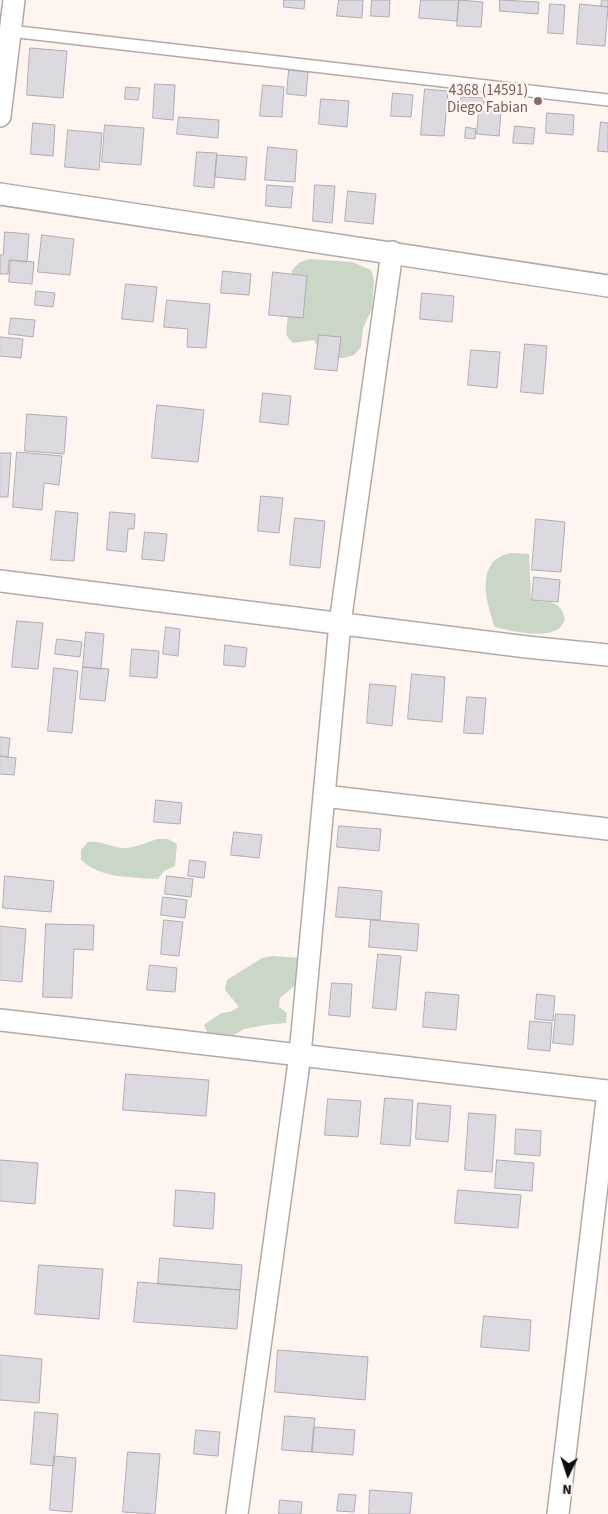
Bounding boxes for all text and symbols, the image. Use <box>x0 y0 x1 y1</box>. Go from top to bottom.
place label: 4368 (14591) Diego Fabian <box>447 83 528 118</box>
marker: 4368 (14591) Diego Fabian <box>532 95 544 107</box>
north arrow <box>543 1449 593 1499</box>
text: N <box>562 1479 572 1499</box>

